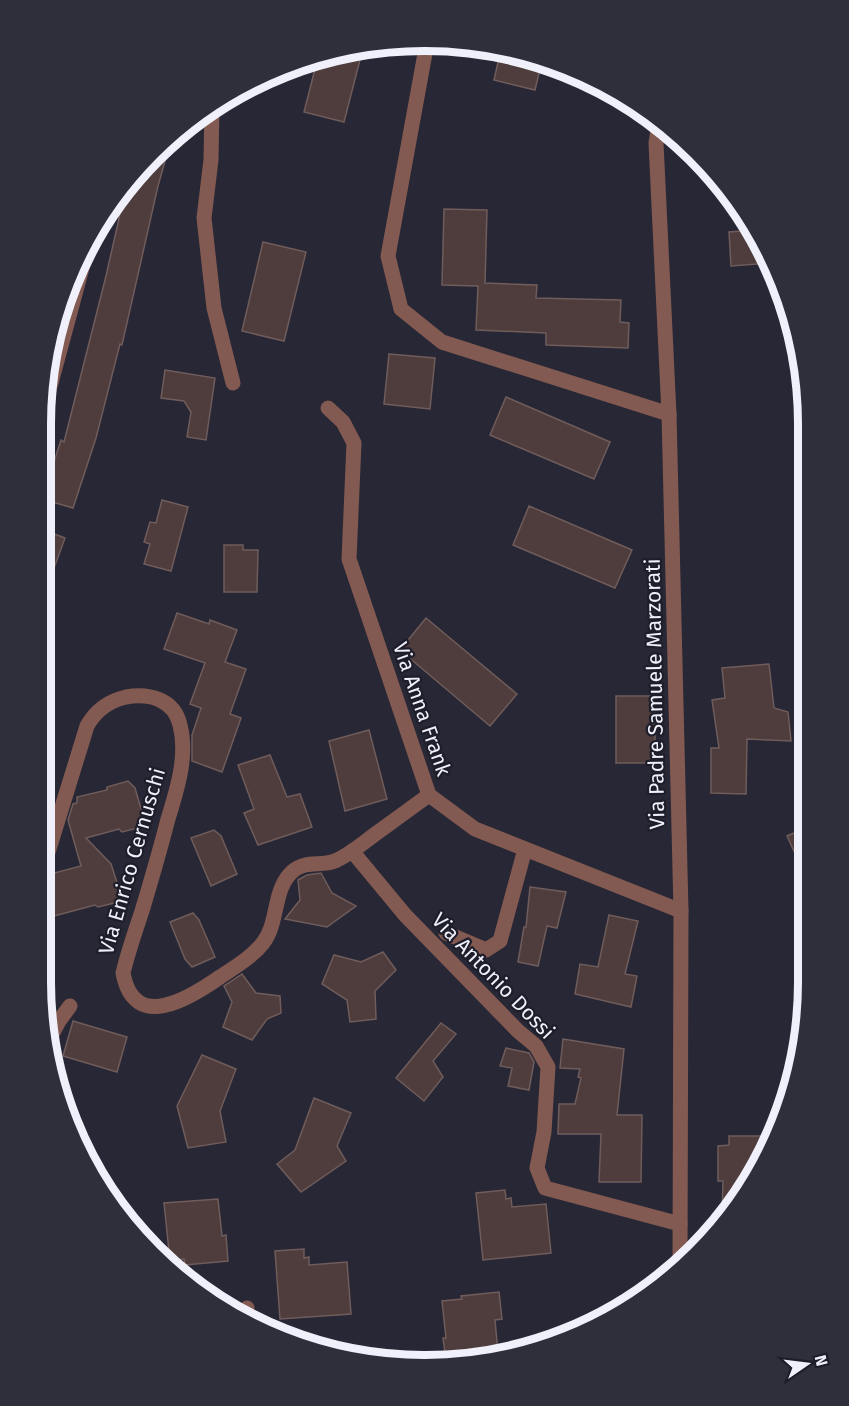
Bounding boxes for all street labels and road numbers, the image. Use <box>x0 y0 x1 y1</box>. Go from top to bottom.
street label: Via Padre Samuele Marzorati <box>640 558 670 830</box>
street label: Via Anna Frank <box>387 639 457 779</box>
street label: Via Enrico Cernuschi <box>93 765 171 957</box>
street label: Via Antonio Dossi <box>426 907 560 1045</box>

